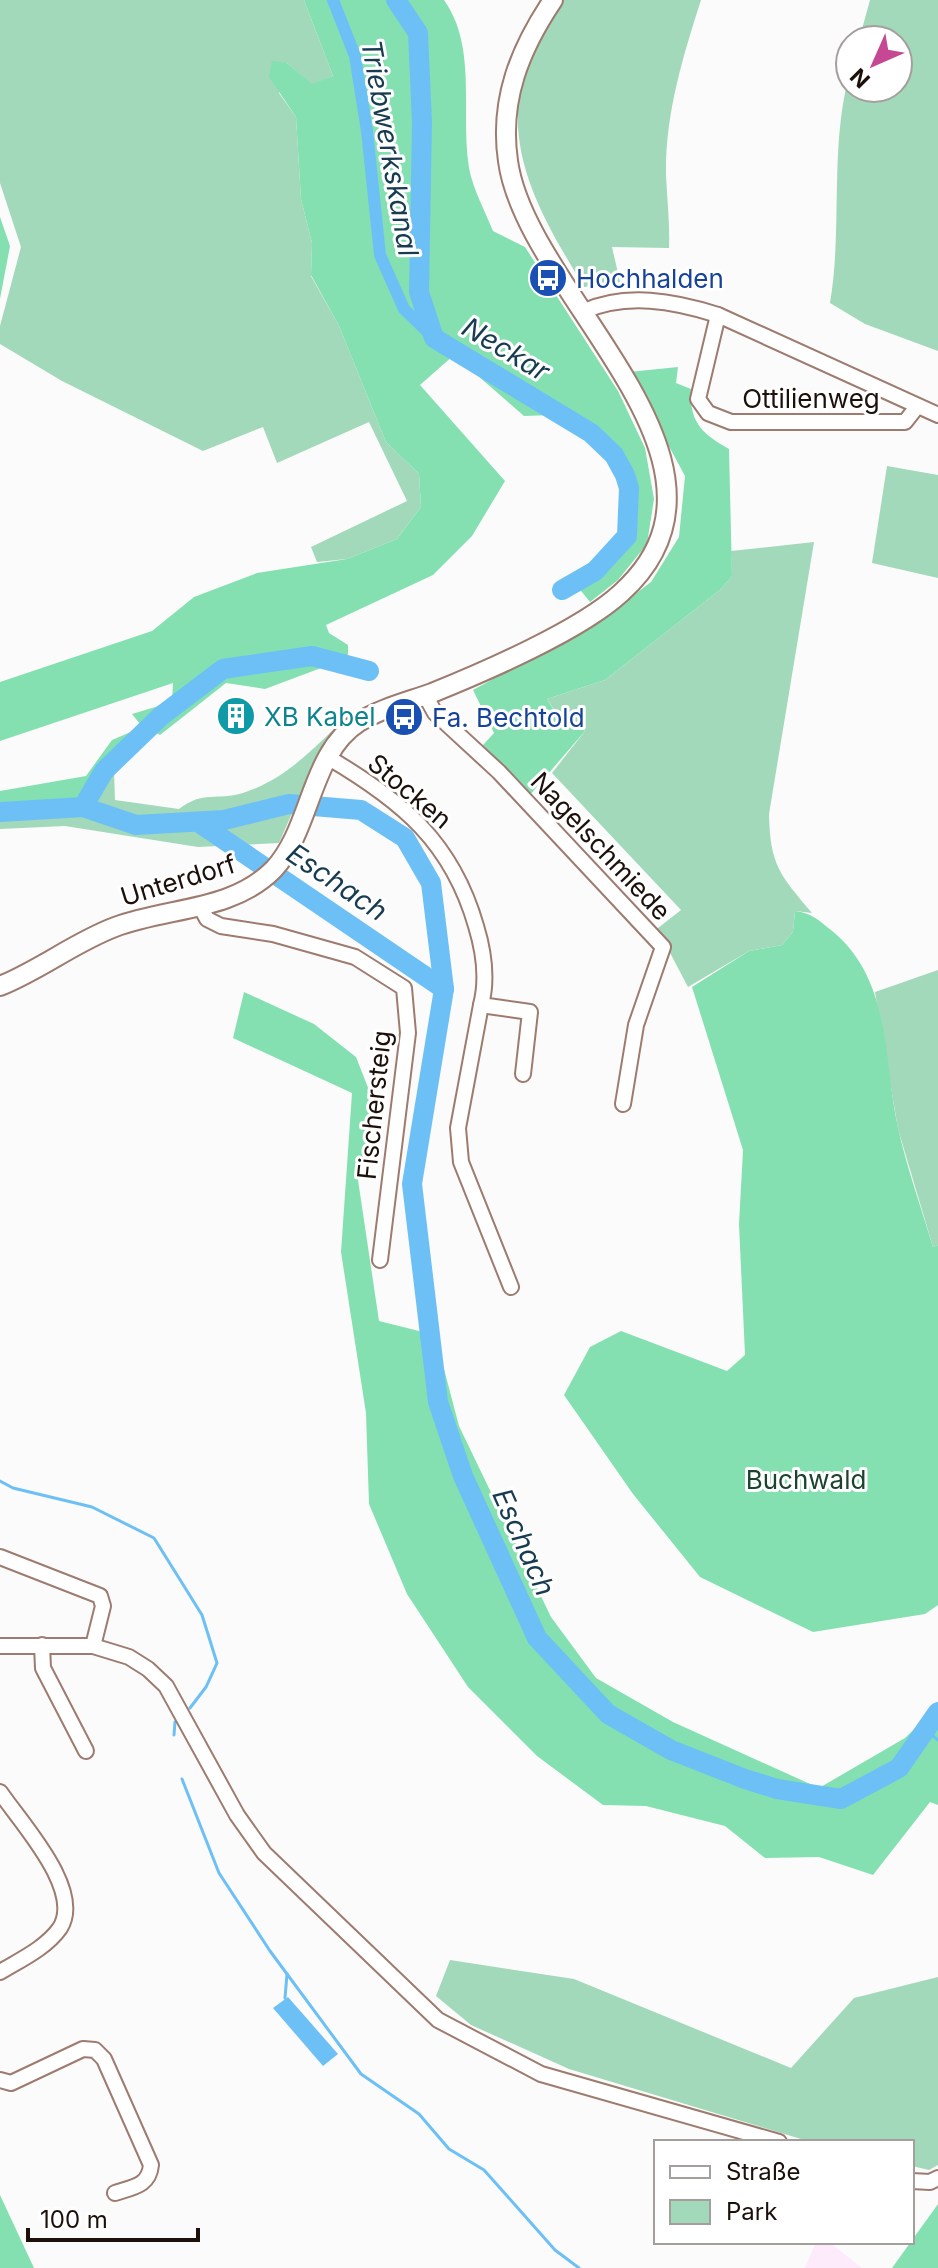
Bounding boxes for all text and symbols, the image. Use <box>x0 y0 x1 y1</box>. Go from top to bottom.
north arrow <box>834 24 914 104</box>
water label: Triebwerkskanal <box>354 37 426 259</box>
text: N <box>845 63 875 93</box>
bus stop icon: Hochhalden <box>527 257 569 299</box>
place label: Hochhalden <box>576 263 724 294</box>
water label: Neckar <box>456 310 557 389</box>
street label: Ottilienweg <box>742 383 880 414</box>
building icon: XB Kabel <box>215 695 257 737</box>
bus stop icon: Fa. Bechtold <box>383 696 425 738</box>
place label: XB Kabel <box>264 701 376 732</box>
place label: Fa. Bechtold <box>432 702 585 733</box>
street label: Stocken <box>362 747 458 835</box>
street label: Nagelschmiede <box>525 766 677 926</box>
water label: Eschach <box>280 836 394 928</box>
street label: Unterdorf <box>117 848 240 912</box>
street label: Fischersteig <box>351 1029 397 1181</box>
park label: Buchwald <box>746 1464 866 1495</box>
water label: Eschach <box>485 1483 563 1601</box>
legend <box>654 2140 914 2244</box>
text: Straße <box>726 2157 801 2186</box>
scale bar <box>28 2192 198 2242</box>
text: Park <box>726 2197 777 2226</box>
text: 100 m <box>40 2205 108 2234</box>

